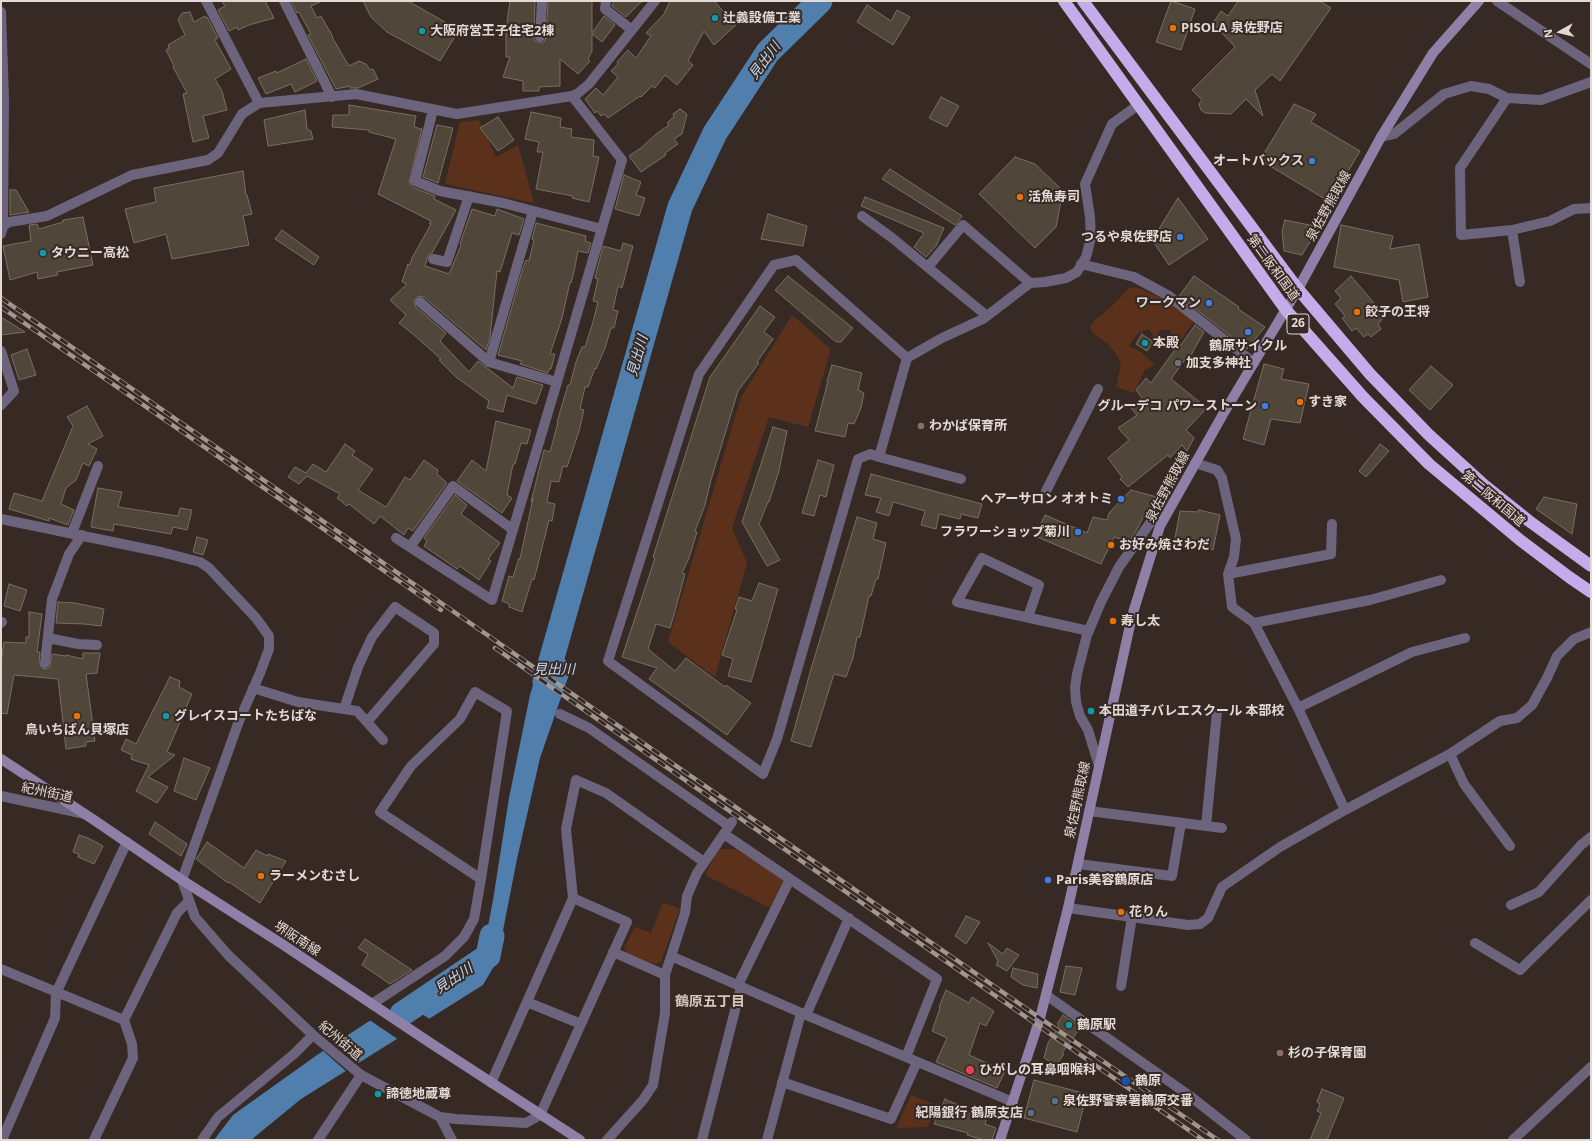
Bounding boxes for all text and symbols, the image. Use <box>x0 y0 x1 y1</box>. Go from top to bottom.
place label: 辻義設備工業 <box>723 10 801 26</box>
north arrow <box>1540 12 1580 52</box>
marker: 辻義設備工業 <box>710 13 720 23</box>
place label: PISOLA 泉佐野店 <box>1181 20 1283 36</box>
place label: 大阪府営王子住宅2棟 <box>430 23 554 39</box>
marker: PISOLA 泉佐野店 <box>1168 23 1178 33</box>
marker: 大阪府営王子住宅2棟 <box>417 26 427 36</box>
text: N <box>1540 28 1556 39</box>
water label: 見出川 <box>746 39 784 83</box>
place label: オートバックス <box>1213 153 1304 169</box>
marker: オートバックス <box>1307 156 1317 166</box>
street label: 泉佐野熊取線 <box>1303 168 1355 244</box>
place label: 活魚寿司 <box>1028 189 1080 205</box>
marker: 活魚寿司 <box>1015 192 1025 202</box>
place label: つるや泉佐野店 <box>1081 229 1172 245</box>
marker: つるや泉佐野店 <box>1175 232 1185 242</box>
street label: 第二阪和国道 <box>1244 232 1302 304</box>
place label: タウニー高松 <box>51 245 129 261</box>
marker: タウニー高松 <box>38 248 48 258</box>
place label: ワークマン <box>1136 295 1201 311</box>
marker: ワークマン <box>1204 298 1214 308</box>
place label: 餃子の王将 <box>1365 304 1430 320</box>
marker: 餃子の王将 <box>1352 307 1362 317</box>
road number: 26 <box>1287 314 1309 334</box>
marker: 鶴原サイクル <box>1243 327 1253 337</box>
water label: 見出川 <box>624 333 652 379</box>
place label: 本殿 <box>1153 335 1179 351</box>
marker: 本殿 <box>1140 338 1150 348</box>
place label: 鶴原サイクル <box>1209 338 1287 354</box>
place label: 加支多神社 <box>1186 355 1251 371</box>
marker: 加支多神社 <box>1173 358 1183 368</box>
place label: すき家 <box>1308 394 1347 410</box>
marker: すき家 <box>1295 397 1305 407</box>
place label: グルーデコ パワーストーン <box>1098 398 1257 414</box>
marker: グルーデコ パワーストーン <box>1260 401 1270 411</box>
place label: わかば保育所 <box>929 418 1007 434</box>
marker: わかば保育所 <box>916 421 926 431</box>
street label: 泉佐野熊取線 <box>1143 449 1193 525</box>
street label: 第二阪和国道 <box>1458 468 1528 530</box>
place label: ヘアーサロン オオトミ <box>980 491 1113 507</box>
marker: ヘアーサロン オオトミ <box>1116 494 1126 504</box>
place label: フラワーショップ菊川 <box>940 524 1070 540</box>
marker: フラワーショップ菊川 <box>1073 527 1083 537</box>
place label: お好み焼さわだ <box>1119 537 1210 553</box>
marker: お好み焼さわだ <box>1106 540 1116 550</box>
place label: 寿し太 <box>1121 613 1160 629</box>
marker: 寿し太 <box>1108 616 1118 626</box>
water label: 見出川 <box>533 662 575 678</box>
place label: 本田道子バレエスクール 本部校 <box>1099 703 1284 719</box>
marker: 本田道子バレエスクール 本部校 <box>1086 706 1096 716</box>
place label: グレイスコートたちばな <box>174 708 317 724</box>
marker: 鳥いちばん貝塚店 <box>72 711 82 721</box>
marker: グレイスコートたちばな <box>161 711 171 721</box>
place label: 鳥いちばん貝塚店 <box>25 722 129 738</box>
street label: 泉佐野熊取線 <box>1062 760 1094 840</box>
street label: 紀州街道 <box>20 780 74 806</box>
place label: ラーメンむさし <box>269 868 360 884</box>
marker: ラーメンむさし <box>256 871 266 881</box>
place label: Paris美容鶴原店 <box>1056 872 1153 888</box>
marker: Paris美容鶴原店 <box>1043 875 1053 885</box>
place label: 花りん <box>1129 904 1168 920</box>
marker: 花りん <box>1116 907 1126 917</box>
street label: 堺阪南線 <box>271 918 323 960</box>
water label: 見出川 <box>432 960 476 998</box>
district label: 鶴原五丁目 <box>675 994 745 1010</box>
place label: 鶴原駅 <box>1077 1017 1116 1033</box>
street label: 紀州街道 <box>315 1018 365 1064</box>
marker: 鶴原駅 <box>1064 1020 1074 1030</box>
place label: 杉の子保育園 <box>1288 1045 1366 1061</box>
marker: 杉の子保育園 <box>1275 1048 1285 1058</box>
place label: ひがしの耳鼻咽喉科 <box>979 1062 1096 1078</box>
marker: ひがしの耳鼻咽喉科 <box>964 1064 976 1076</box>
place label: 鶴原 <box>1135 1073 1161 1089</box>
marker: 鶴原 <box>1120 1075 1132 1087</box>
place label: 諦徳地蔵尊 <box>386 1086 451 1102</box>
marker: 諦徳地蔵尊 <box>373 1089 383 1099</box>
place label: 泉佐野警察署鶴原交番 <box>1063 1093 1193 1109</box>
marker: 泉佐野警察署鶴原交番 <box>1050 1096 1060 1106</box>
place label: 紀陽銀行 鶴原支店 <box>916 1105 1023 1121</box>
marker: 紀陽銀行 鶴原支店 <box>1026 1108 1036 1118</box>

